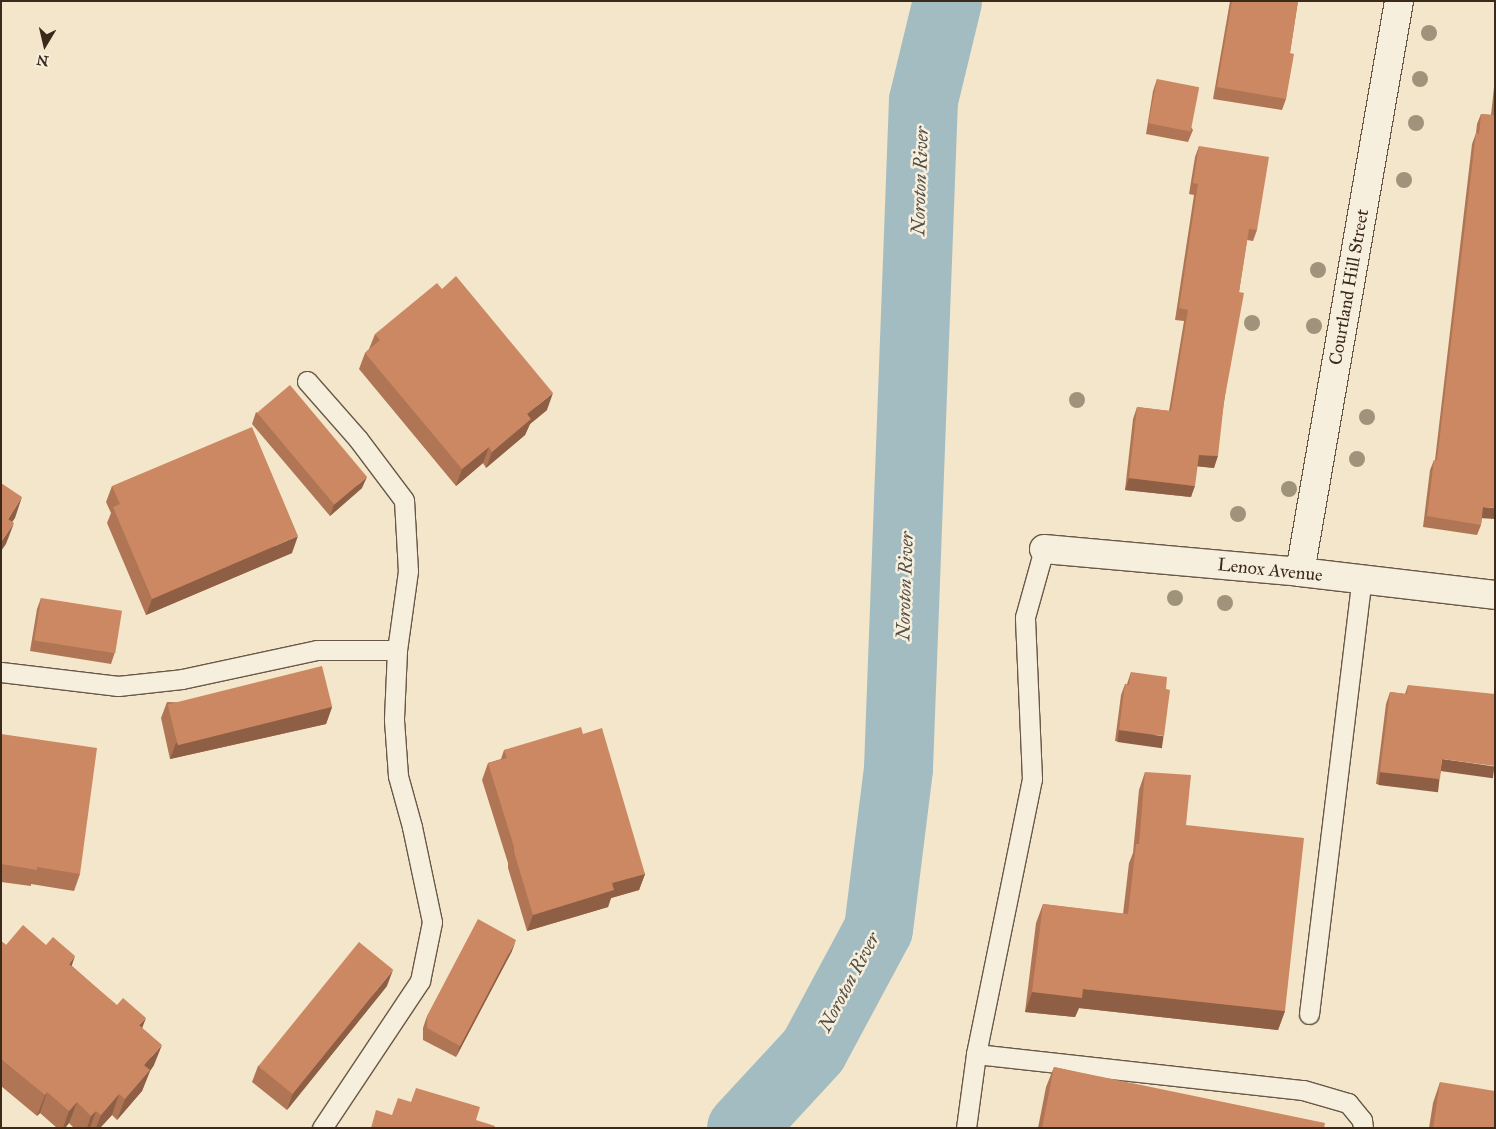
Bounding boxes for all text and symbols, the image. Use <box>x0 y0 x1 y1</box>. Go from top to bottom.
north arrow <box>20 20 70 70</box>
text: N <box>35 51 50 70</box>
water label: Noroton River <box>907 126 933 236</box>
street label: Courtland Hill Street <box>1325 207 1373 367</box>
water label: Noroton River <box>892 531 918 641</box>
street label: Lenox Avenue <box>1216 554 1324 586</box>
water label: Noroton River <box>813 929 885 1035</box>

